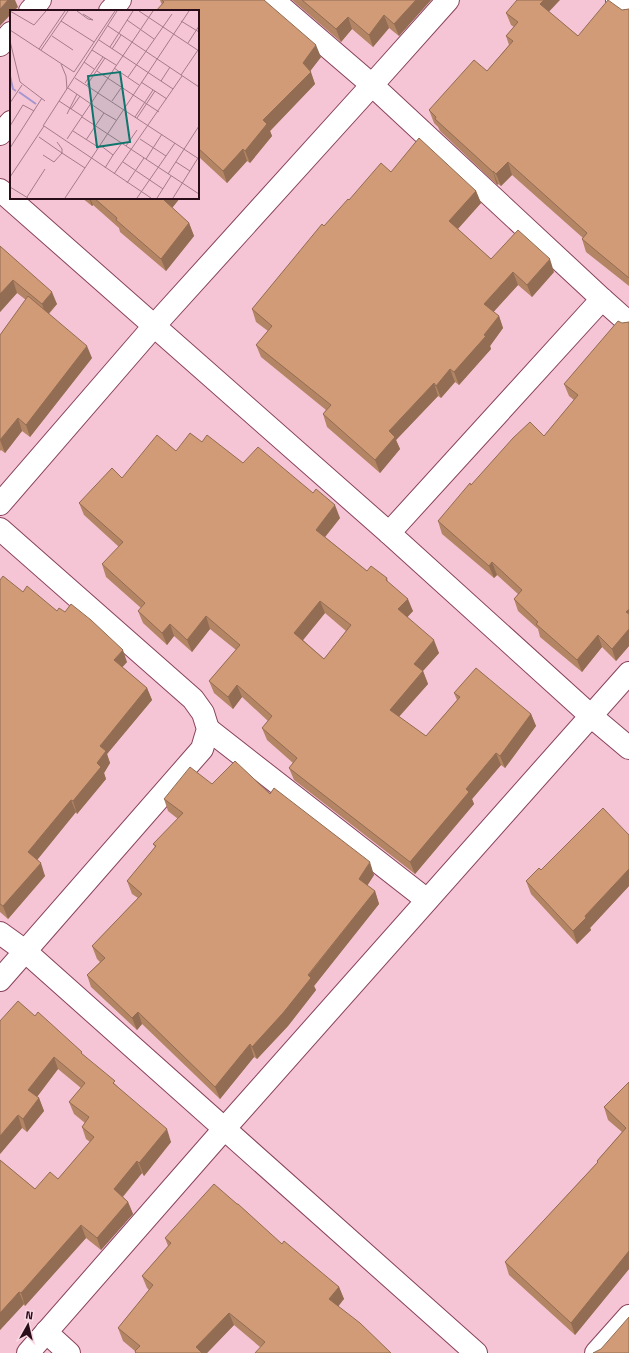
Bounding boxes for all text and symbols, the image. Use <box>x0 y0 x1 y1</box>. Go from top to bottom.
inset map <box>10 10 199 199</box>
north arrow <box>8 1305 48 1345</box>
text: N <box>25 1307 34 1324</box>

